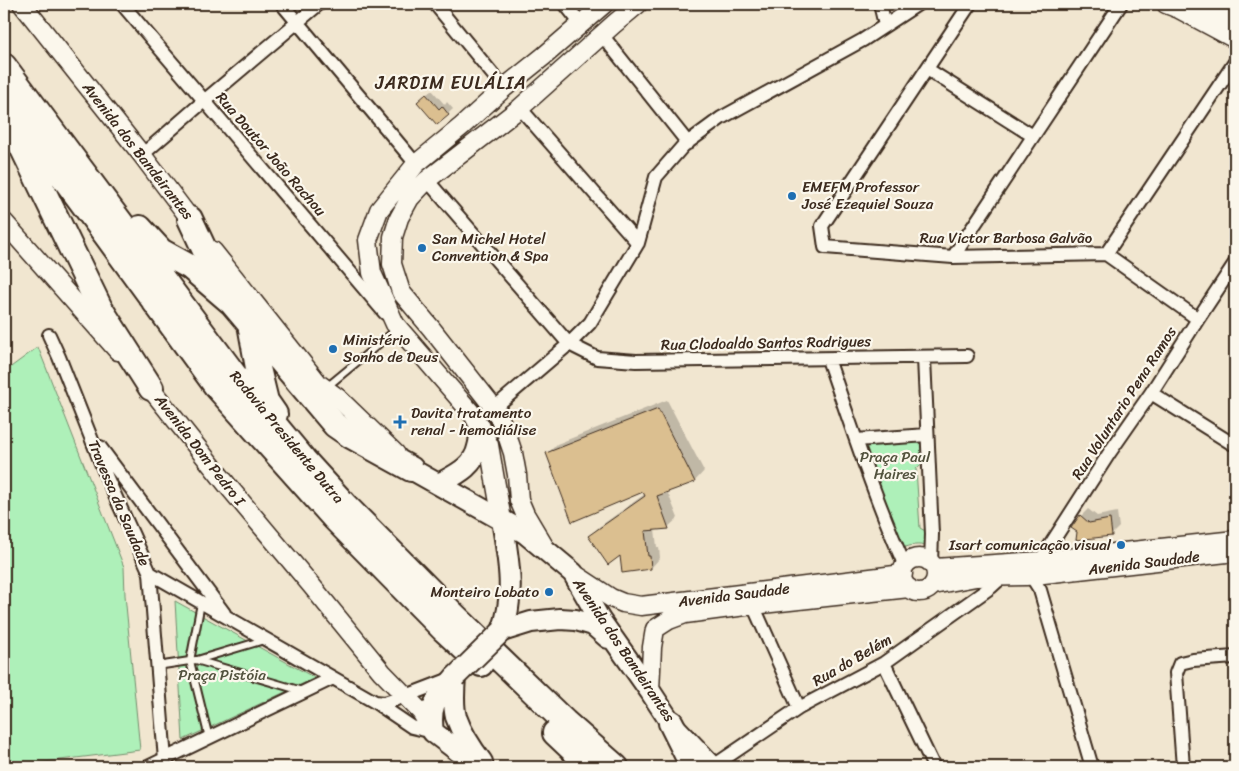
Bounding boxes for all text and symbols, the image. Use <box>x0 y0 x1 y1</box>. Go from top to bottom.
district label: JARDIM EULÁLIA <box>374 67 527 99</box>
street label: Avenida dos Bandeirantes <box>75 75 200 226</box>
street label: Rua Doutor João Rachou <box>209 86 333 222</box>
place label: EMEFM Professor José Ezequiel Souza <box>801 174 934 217</box>
marker: EMEFM Professor José Ezequiel Souza <box>786 190 798 202</box>
street label: Rua Victor Barbosa Galvão <box>920 225 1093 251</box>
place label: San Michel Hotel Convention & Spa <box>432 226 549 269</box>
marker: San Michel Hotel Convention & Spa <box>416 242 428 254</box>
street label: Rua Voluntario Pena Ramos <box>1065 321 1184 485</box>
place label: Ministério Sonho de Deus <box>343 327 438 370</box>
street label: Rua Clodoaldo Santos Rodrigues <box>661 328 871 358</box>
marker: Ministério Sonho de Deus <box>327 343 339 355</box>
street label: Rodovia Presidente Dutra <box>223 364 351 510</box>
street label: Avenida Dom Pedro I <box>147 388 253 512</box>
place label: Davita tratamento renal - hemodiálise <box>411 400 537 443</box>
marker: Davita tratamento renal - hemodiálise <box>393 415 407 429</box>
street label: Travessa da Saudade <box>81 436 157 571</box>
park label: Praça Paul Haires <box>860 444 931 487</box>
place label: Isart comunicação visual <box>948 532 1112 558</box>
marker: Isart comunicação visual <box>1115 539 1127 551</box>
street label: Avenida Saudade <box>1086 543 1202 583</box>
street label: Avenida dos Bandeirantes <box>565 572 682 728</box>
street label: Avenida Saudade <box>676 575 792 615</box>
place label: Monteiro Lobato <box>430 579 539 605</box>
marker: Monteiro Lobato <box>543 586 555 598</box>
street label: Rua do Belém <box>807 627 897 693</box>
park label: Praça Pistóia <box>178 662 266 688</box>

